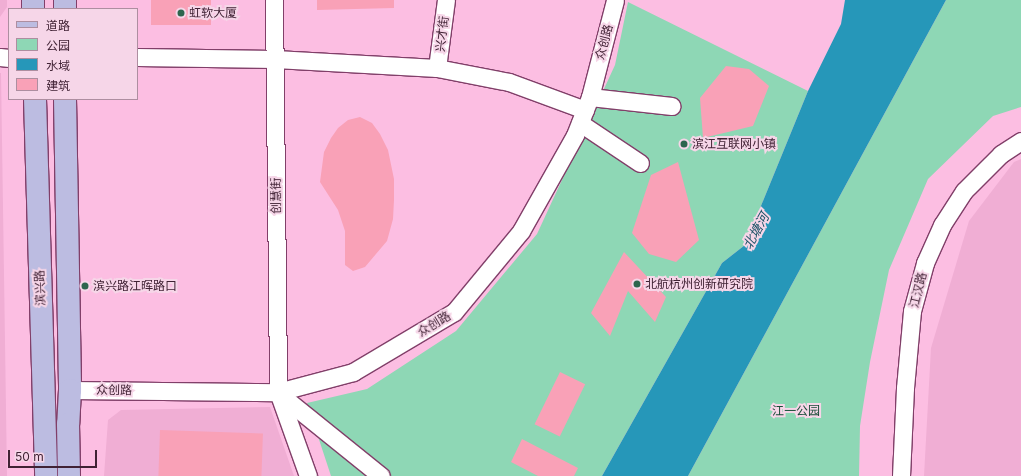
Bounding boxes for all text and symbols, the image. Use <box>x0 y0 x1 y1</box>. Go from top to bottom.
place label: 虹软大厦 <box>189 6 237 20</box>
legend <box>8 8 138 100</box>
marker: 虹软大厦 <box>176 8 186 18</box>
street label: 兴才街 <box>433 15 451 53</box>
text: 道路 <box>46 18 70 33</box>
street label: 众创路 <box>592 23 616 61</box>
text: 公园 <box>46 38 70 53</box>
text: 水域 <box>46 58 70 73</box>
text: 建筑 <box>46 78 70 93</box>
place label: 滨江互联网小镇 <box>692 137 776 151</box>
marker: 滨江互联网小镇 <box>679 139 689 149</box>
street label: 创慧街 <box>269 178 283 214</box>
water label: 北塘河 <box>740 210 772 252</box>
street label: 滨兴路 <box>32 270 48 306</box>
street label: 江汉路 <box>907 271 929 309</box>
place label: 北航杭州创新研究院 <box>645 277 753 291</box>
place label: 滨兴路江晖路口 <box>93 279 177 293</box>
marker: 北航杭州创新研究院 <box>632 279 642 289</box>
marker: 滨兴路江晖路口 <box>80 281 90 291</box>
street label: 众创路 <box>415 309 453 339</box>
street label: 众创路 <box>96 382 132 398</box>
park label: 江一公园 <box>772 404 820 418</box>
scale bar <box>10 442 99 468</box>
text: 50 m <box>15 449 44 464</box>

